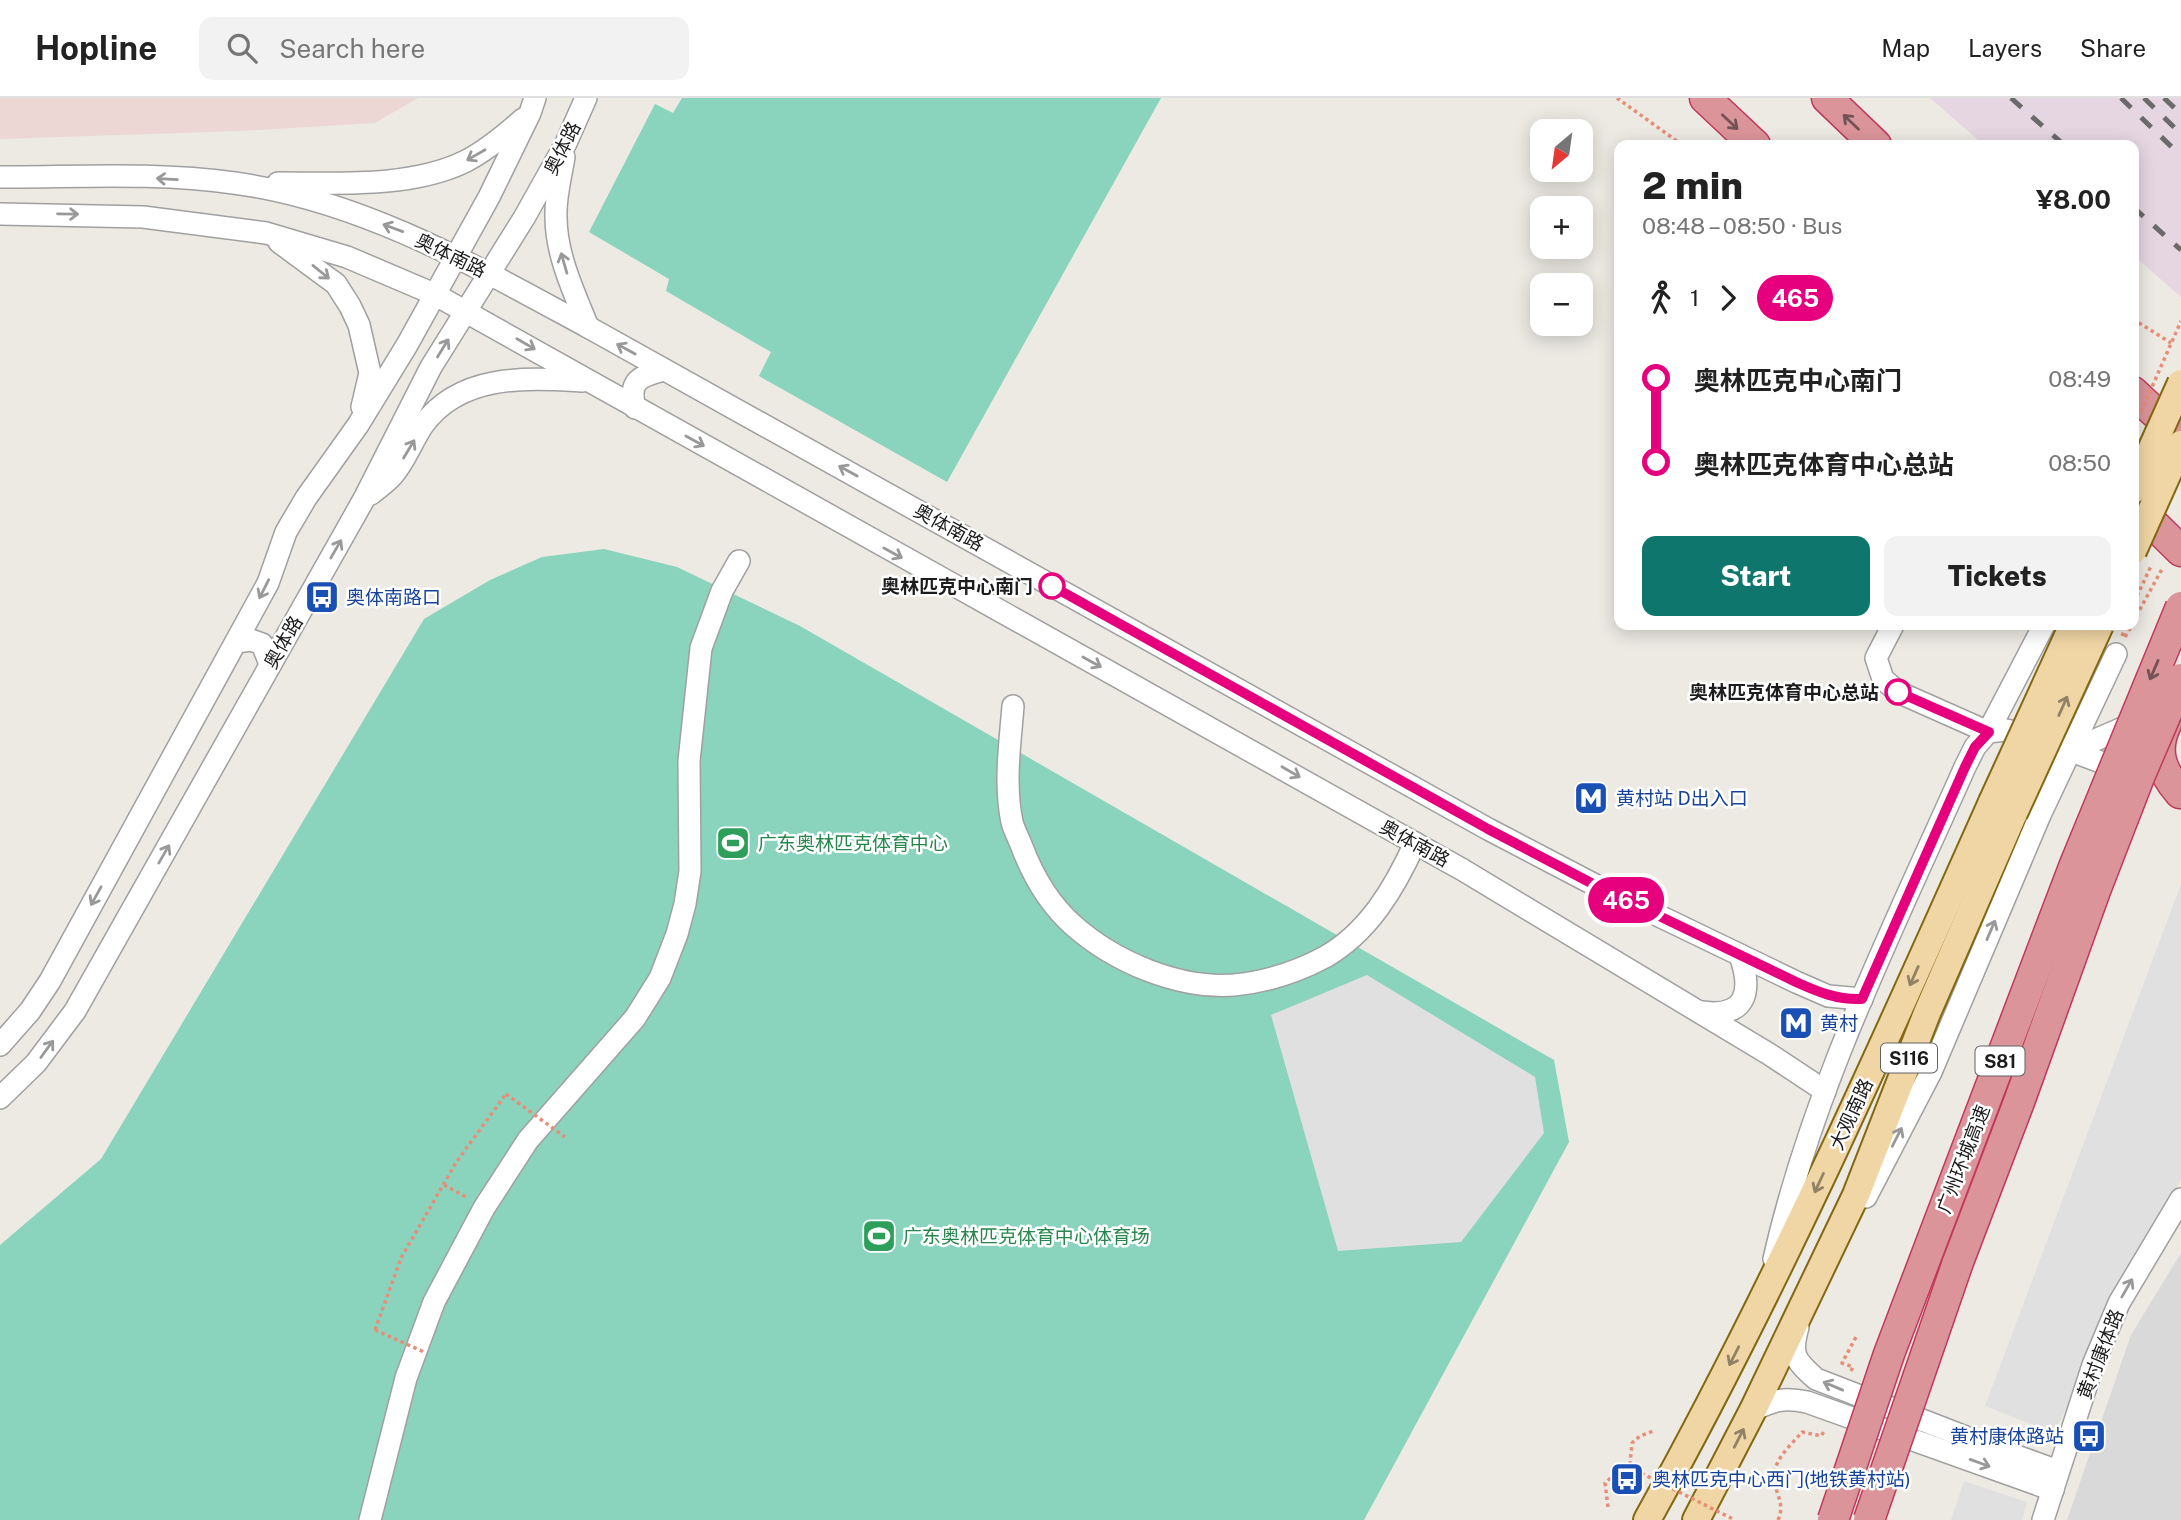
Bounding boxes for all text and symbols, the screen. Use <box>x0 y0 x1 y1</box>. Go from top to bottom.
search box <box>199 17 689 80</box>
text: Hopline <box>35 29 157 67</box>
icon: search <box>223 29 261 67</box>
text: Search here <box>279 33 425 64</box>
text: Map <box>1881 34 1930 62</box>
text: Layers <box>1968 34 2042 62</box>
text: Share <box>2080 34 2146 62</box>
one-way arrow <box>1721 113 1738 130</box>
one-way arrow <box>1843 113 1860 130</box>
street label: 奥体路 <box>539 118 585 178</box>
north arrow <box>1530 119 1592 182</box>
map controls <box>1530 119 1593 336</box>
one-way arrow <box>466 148 486 162</box>
text: 2 min <box>1642 163 1743 208</box>
one-way arrow <box>155 172 178 185</box>
text: ¥8.00 <box>2036 184 2111 215</box>
button: + <box>1530 196 1593 259</box>
one-way arrow <box>56 207 79 220</box>
text: 08:48 – 08:50 · Bus <box>1642 212 1842 239</box>
one-way arrow <box>382 221 404 234</box>
street label: 奥体南路 <box>412 228 490 282</box>
one-way arrow <box>557 252 570 274</box>
one-way arrow <box>312 265 330 280</box>
button: − <box>1530 273 1593 336</box>
icon: walk <box>1642 279 1680 317</box>
icon: forward <box>1709 279 1747 317</box>
text: 1 <box>1690 284 1699 311</box>
text: 465 <box>1771 284 1819 312</box>
one-way arrow <box>515 338 535 352</box>
one-way arrow <box>436 339 450 359</box>
one-way arrow <box>616 342 636 356</box>
text: 奥林匹克中心南门 <box>1694 365 1902 396</box>
text: 08:49 <box>2048 365 2111 392</box>
one-way arrow <box>684 434 704 448</box>
one-way arrow <box>402 440 416 460</box>
text: 奥林匹克体育中心总站 <box>1694 449 1954 480</box>
text: 08:50 <box>2048 449 2111 476</box>
one-way arrow <box>838 464 859 477</box>
street label: 奥体南路 <box>910 499 988 555</box>
button: Start <box>1642 536 1870 616</box>
button: Tickets <box>1884 536 2111 616</box>
one-way arrow <box>329 539 343 559</box>
one-way arrow <box>882 547 903 560</box>
marker: 奥林匹克中心南门 <box>1039 573 1065 599</box>
place label: 奥林匹克中心南门 <box>881 575 1033 597</box>
one-way arrow <box>257 578 271 599</box>
bus stop icon: 奥体南路口 <box>303 578 341 616</box>
place label: 奥体南路口 <box>346 586 441 608</box>
street label: 奥体路 <box>259 612 307 672</box>
one-way arrow <box>1082 655 1102 669</box>
one-way arrow <box>2146 658 2159 680</box>
marker: 奥林匹克体育中心总站 <box>1885 679 1911 705</box>
place label: 奥林匹克体育中心总站 <box>1689 681 1879 703</box>
one-way arrow <box>2057 696 2070 717</box>
one-way arrow <box>1281 765 1301 779</box>
metro station icon: 黄村站 D出入口 <box>1572 779 1610 817</box>
place label: 黄村站 D出入口 <box>1616 787 1748 809</box>
street label: 奥体南路 <box>1376 815 1454 871</box>
sports icon: 广东奥林匹克体育中心 <box>714 824 752 862</box>
place label: 广东奥林匹克体育中心 <box>758 832 948 854</box>
one-way arrow <box>158 844 171 865</box>
line badge: 465 <box>1586 877 1666 923</box>
one-way arrow <box>89 886 103 906</box>
text: 465 <box>1602 886 1650 914</box>
one-way arrow <box>1986 920 1999 941</box>
one-way arrow <box>1907 965 1920 986</box>
metro station icon: 黄村 <box>1777 1004 1815 1042</box>
place label: 黄村 <box>1820 1012 1858 1034</box>
one-way arrow <box>39 1039 54 1058</box>
road number: S116 <box>1881 1043 1937 1072</box>
road number: S81 <box>1976 1046 2024 1076</box>
street label: 大观南路 <box>1825 1075 1877 1153</box>
street label: 广州环城高速 <box>1932 1102 1994 1216</box>
one-way arrow <box>1891 1127 1905 1148</box>
one-way arrow <box>1812 1171 1825 1193</box>
sports icon: 广东奥林匹克体育中心体育场 <box>860 1217 898 1255</box>
place label: 广东奥林匹克体育中心体育场 <box>903 1225 1150 1247</box>
one-way arrow <box>2121 1279 2135 1299</box>
street label: 黄村康体路 <box>2073 1306 2127 1402</box>
one-way arrow <box>1727 1345 1741 1366</box>
one-way arrow <box>1823 1379 1845 1392</box>
bus stop icon: 黄村康体路站 <box>2070 1417 2108 1455</box>
place label: 黄村康体路站 <box>1950 1425 2064 1447</box>
one-way arrow <box>1733 1428 1747 1449</box>
one-way arrow <box>1968 1458 1990 1470</box>
bus stop icon: 奥林匹克中心西门(地铁黄村站) <box>1608 1460 1646 1498</box>
place label: 奥林匹克中心西门(地铁黄村站) <box>1652 1468 1911 1490</box>

